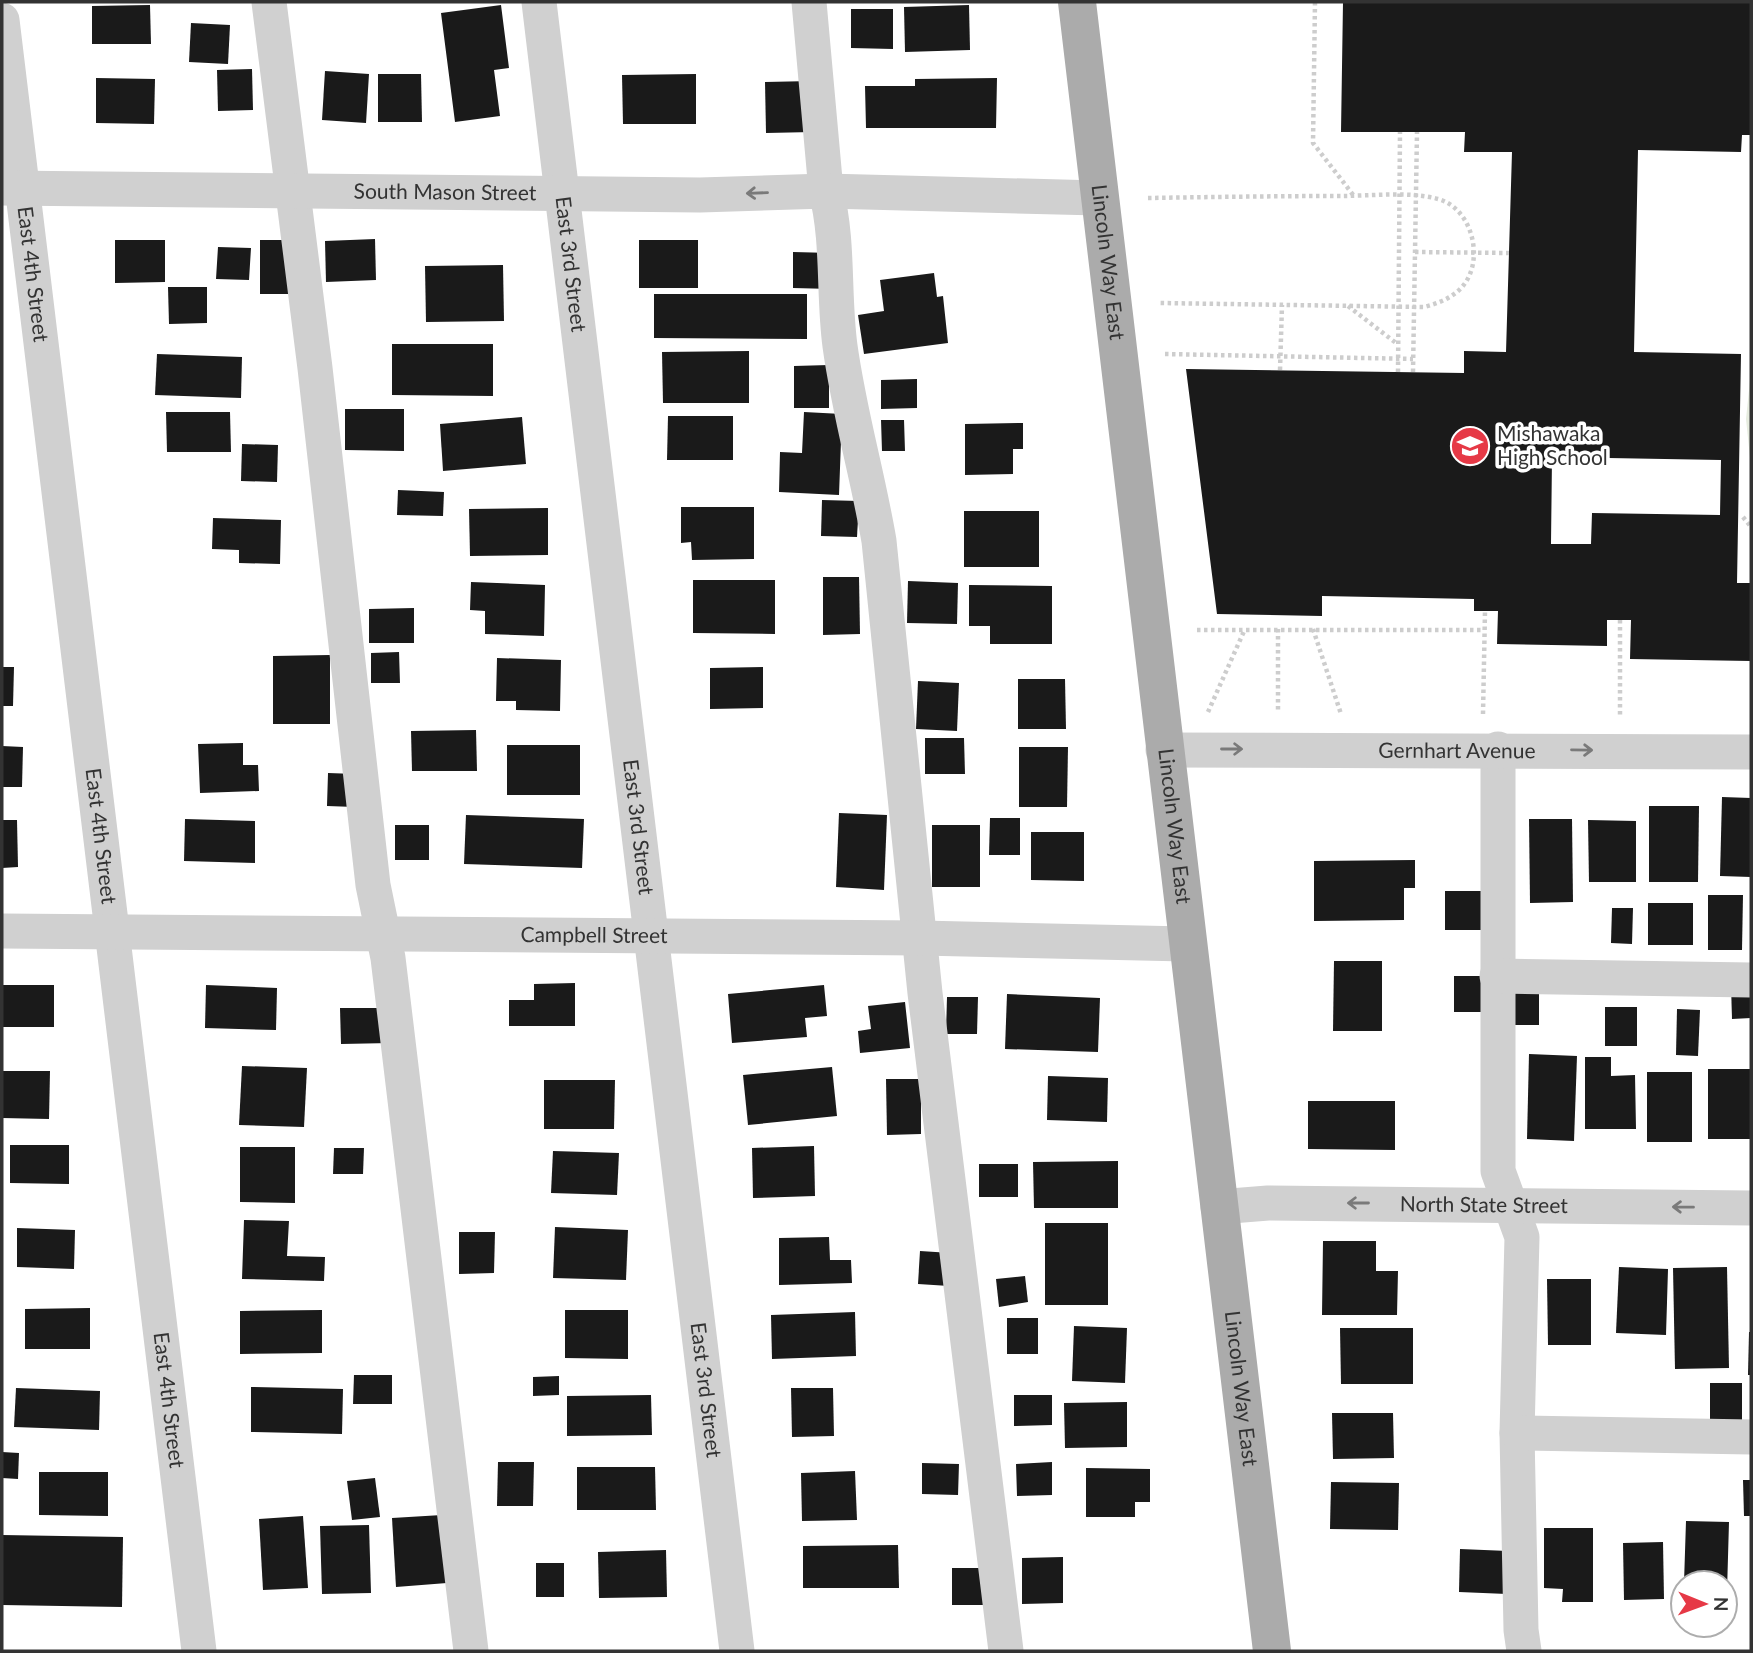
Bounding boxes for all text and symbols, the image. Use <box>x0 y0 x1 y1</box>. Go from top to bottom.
street label: South Mason Street <box>354 178 537 204</box>
street label: Lincoln Way East <box>1088 183 1131 342</box>
one-way arrow <box>746 187 769 200</box>
street label: East 3rd Street <box>551 195 593 334</box>
street label: East 4th Street <box>14 205 55 344</box>
place label: Mishawaka High School <box>1497 420 1608 469</box>
school or university icon: Mishawaka High School <box>1449 425 1491 467</box>
street label: Gernhart Avenue <box>1378 737 1536 762</box>
one-way arrow <box>1220 743 1243 756</box>
one-way arrow <box>1570 743 1593 757</box>
street label: Lincoln Way East <box>1154 747 1198 906</box>
street label: East 3rd Street <box>619 758 660 897</box>
street label: East 4th Street <box>81 767 123 906</box>
street label: Campbell Street <box>520 921 668 947</box>
street label: North State Street <box>1400 1190 1568 1217</box>
one-way arrow <box>1346 1196 1369 1210</box>
one-way arrow <box>1672 1200 1695 1214</box>
street label: Lincoln Way East <box>1221 1309 1264 1468</box>
street label: East 3rd Street <box>687 1321 728 1460</box>
street label: East 4th Street <box>150 1330 191 1470</box>
north arrow <box>1669 1569 1739 1639</box>
text: N <box>1710 1597 1733 1612</box>

